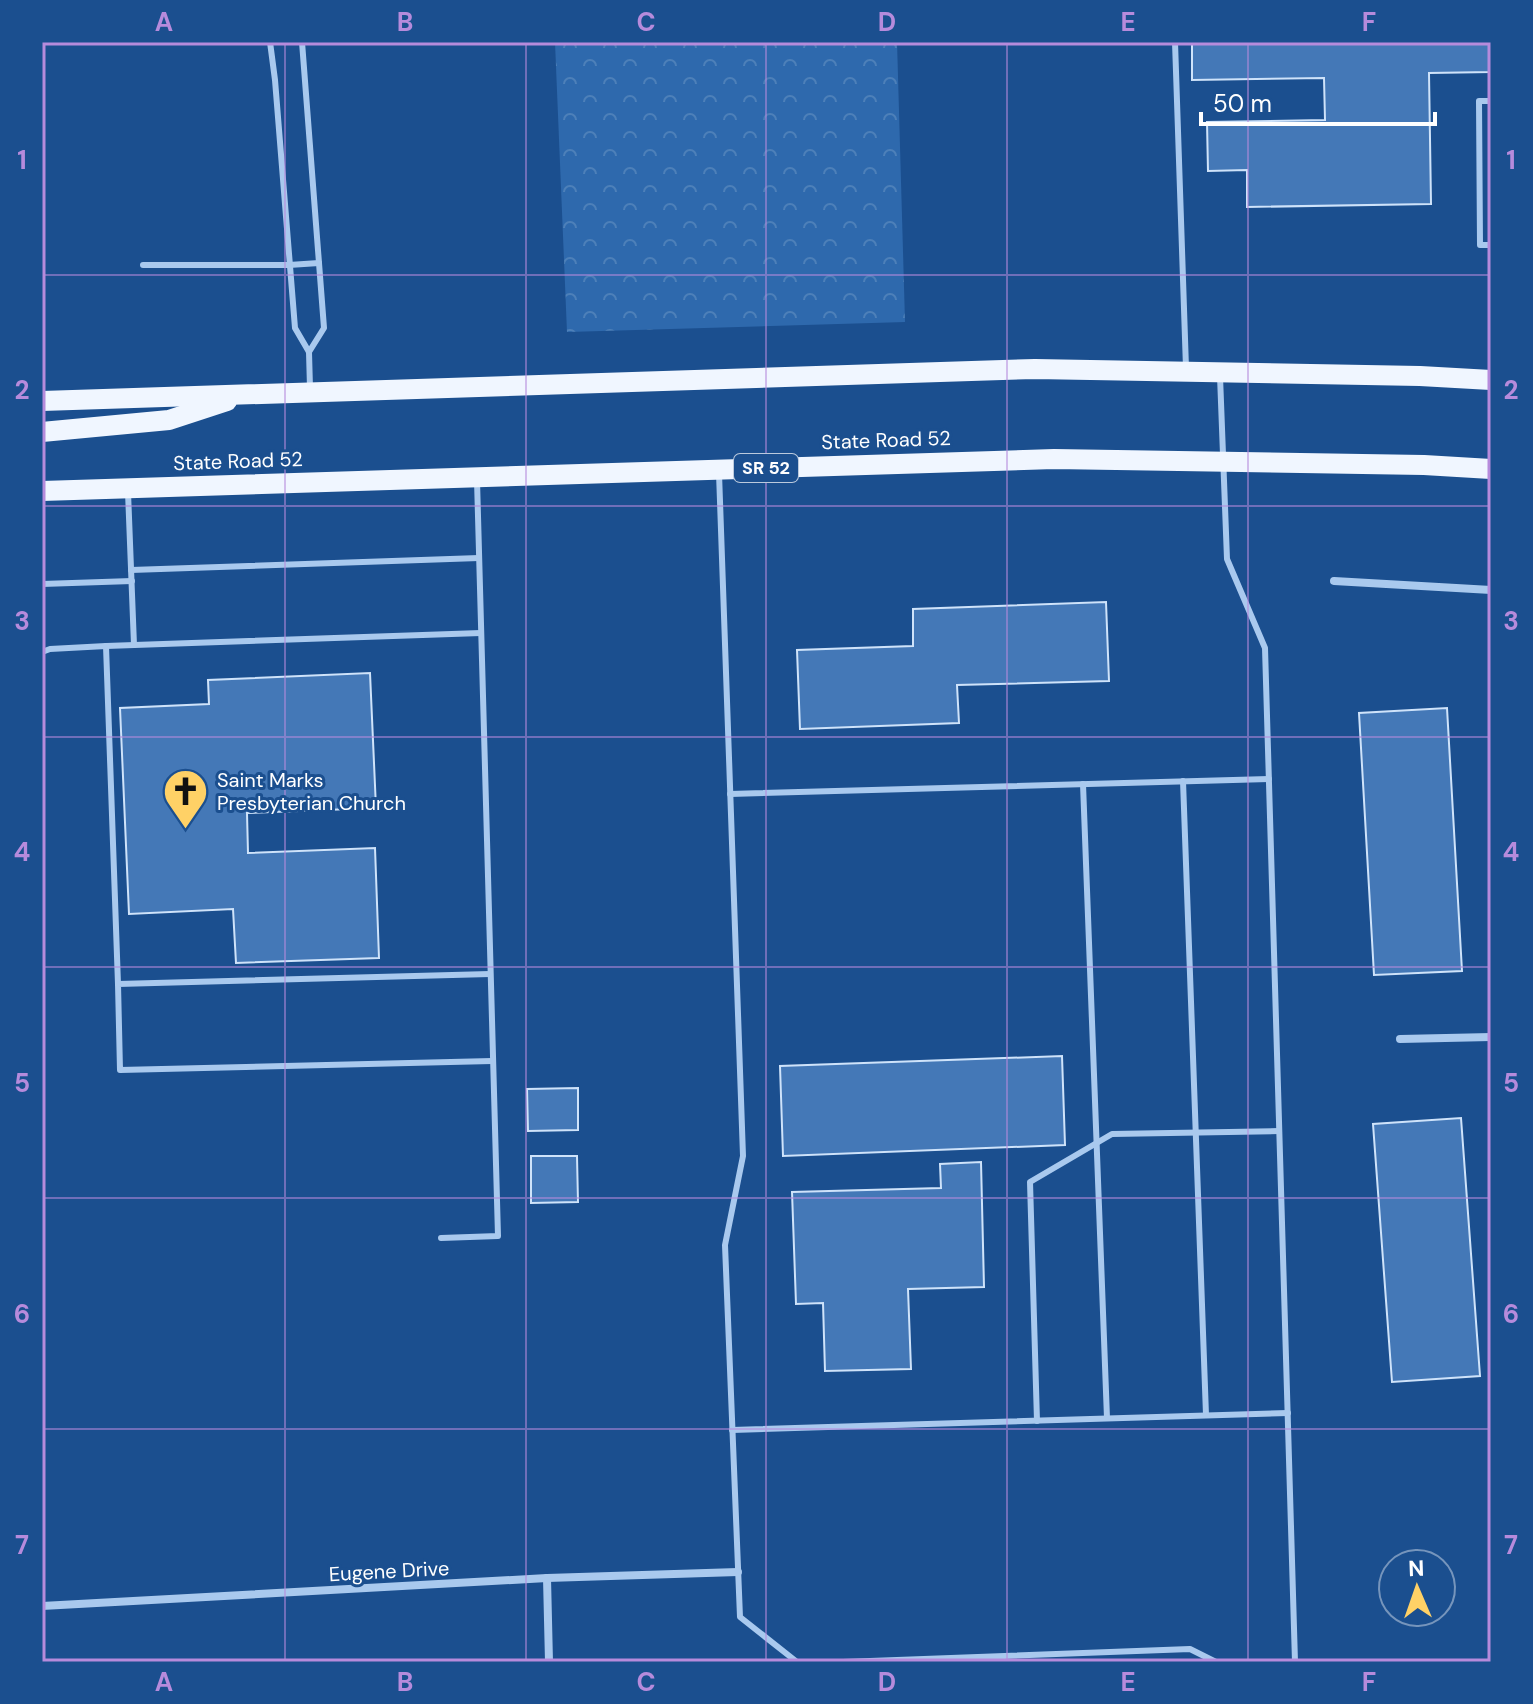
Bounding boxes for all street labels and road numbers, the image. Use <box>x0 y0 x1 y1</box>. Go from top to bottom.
street label: State Road 52 <box>821 425 951 455</box>
street label: State Road 52 <box>173 446 303 476</box>
road number: SR 52 <box>734 454 798 482</box>
street label: Eugene Drive <box>328 1555 450 1587</box>

